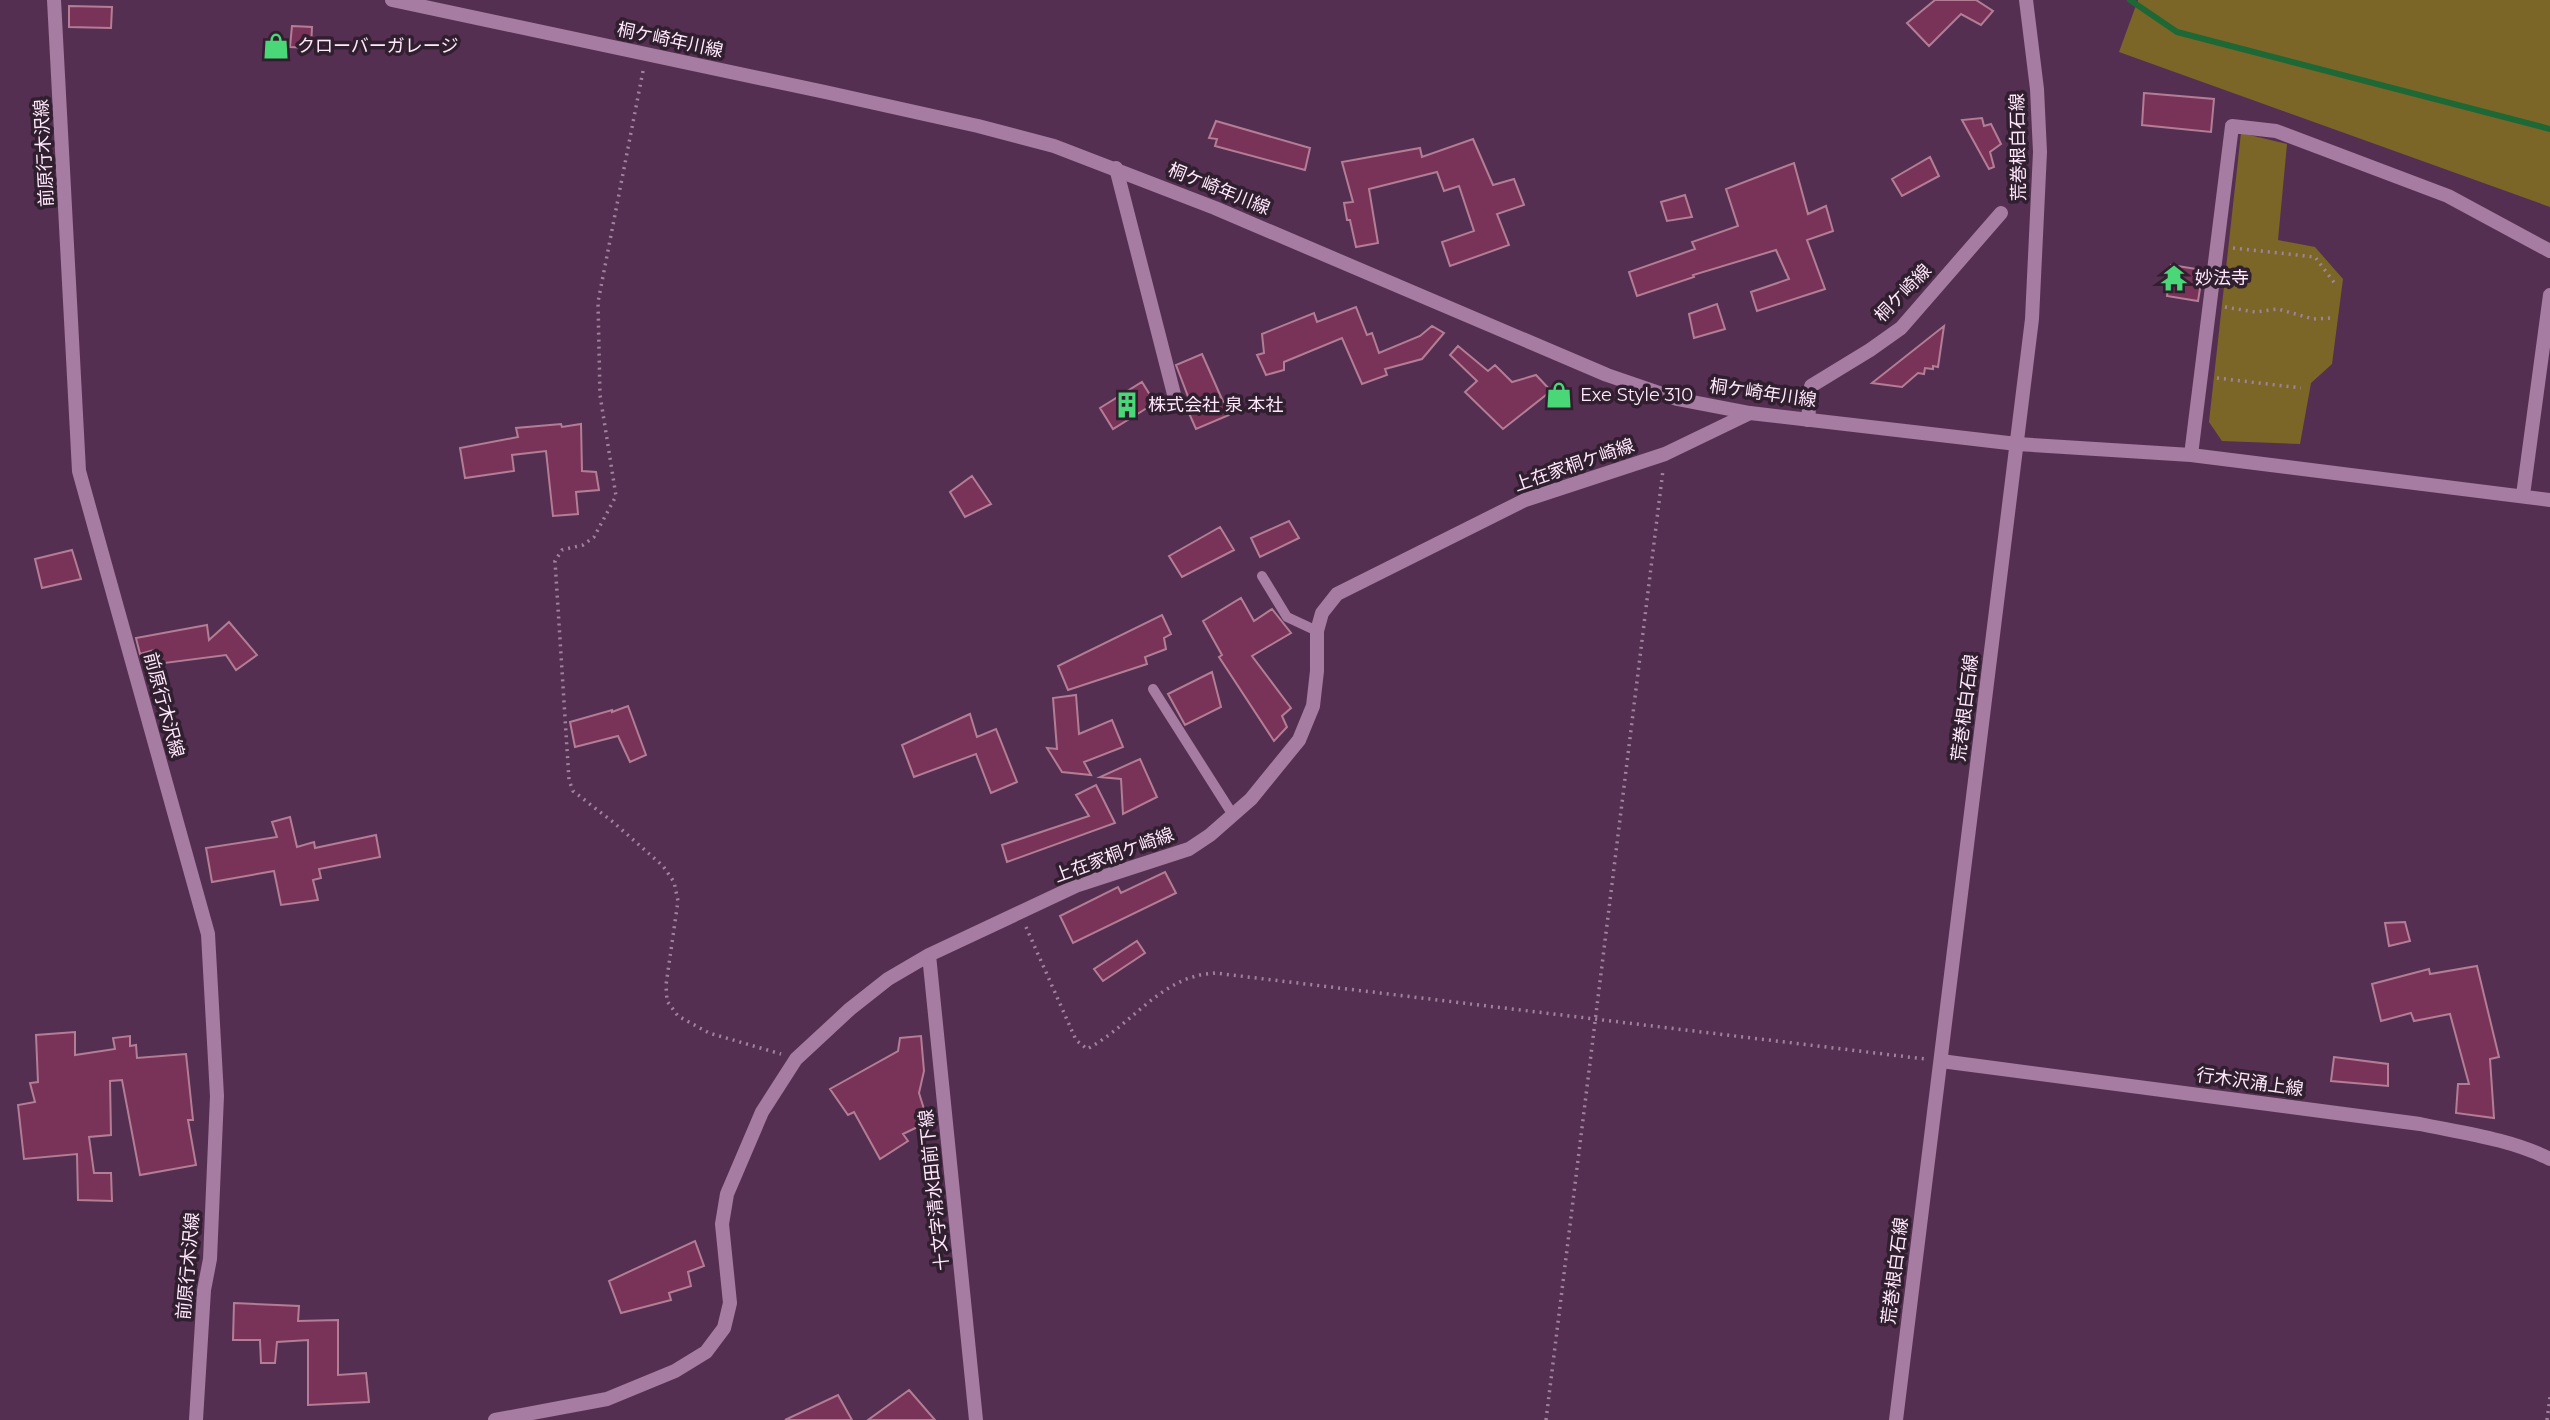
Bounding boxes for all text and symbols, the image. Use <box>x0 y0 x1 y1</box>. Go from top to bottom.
street label: 桐ケ崎年川線 <box>615 18 725 62</box>
shop icon: クローバーガレージ <box>261 31 291 61</box>
place label: クローバーガレージ <box>297 35 458 57</box>
street label: 荒巻根白石線 <box>2006 93 2030 201</box>
street label: 前原行木沢線 <box>30 98 58 208</box>
street label: 桐ケ崎年川線 <box>1165 159 1273 219</box>
street label: 桐ケ崎線 <box>1870 259 1936 327</box>
temple icon: 妙法寺 <box>2159 263 2189 293</box>
place label: 妙法寺 <box>2195 267 2249 289</box>
street label: 桐ケ崎年川線 <box>1708 375 1818 411</box>
shop icon: Exe Style 310 <box>1544 380 1574 410</box>
place label: Exe Style 310 <box>1580 384 1693 406</box>
building icon: 株式会社 泉 本社 <box>1112 390 1142 420</box>
place label: 株式会社 泉 本社 <box>1148 394 1283 416</box>
street label: 上在家桐ケ崎線 <box>1511 434 1637 496</box>
street label: 前原行木沢線 <box>139 650 189 760</box>
street label: 荒巻根白石線 <box>1948 653 1982 763</box>
street label: 上在家桐ケ崎線 <box>1051 823 1177 887</box>
street label: 行木沢涌上線 <box>2195 1064 2305 1100</box>
street label: 十文字清水田前下線 <box>915 1108 953 1272</box>
street label: 前原行木沢線 <box>172 1211 204 1321</box>
street label: 荒巻根白石線 <box>1878 1216 1912 1326</box>

